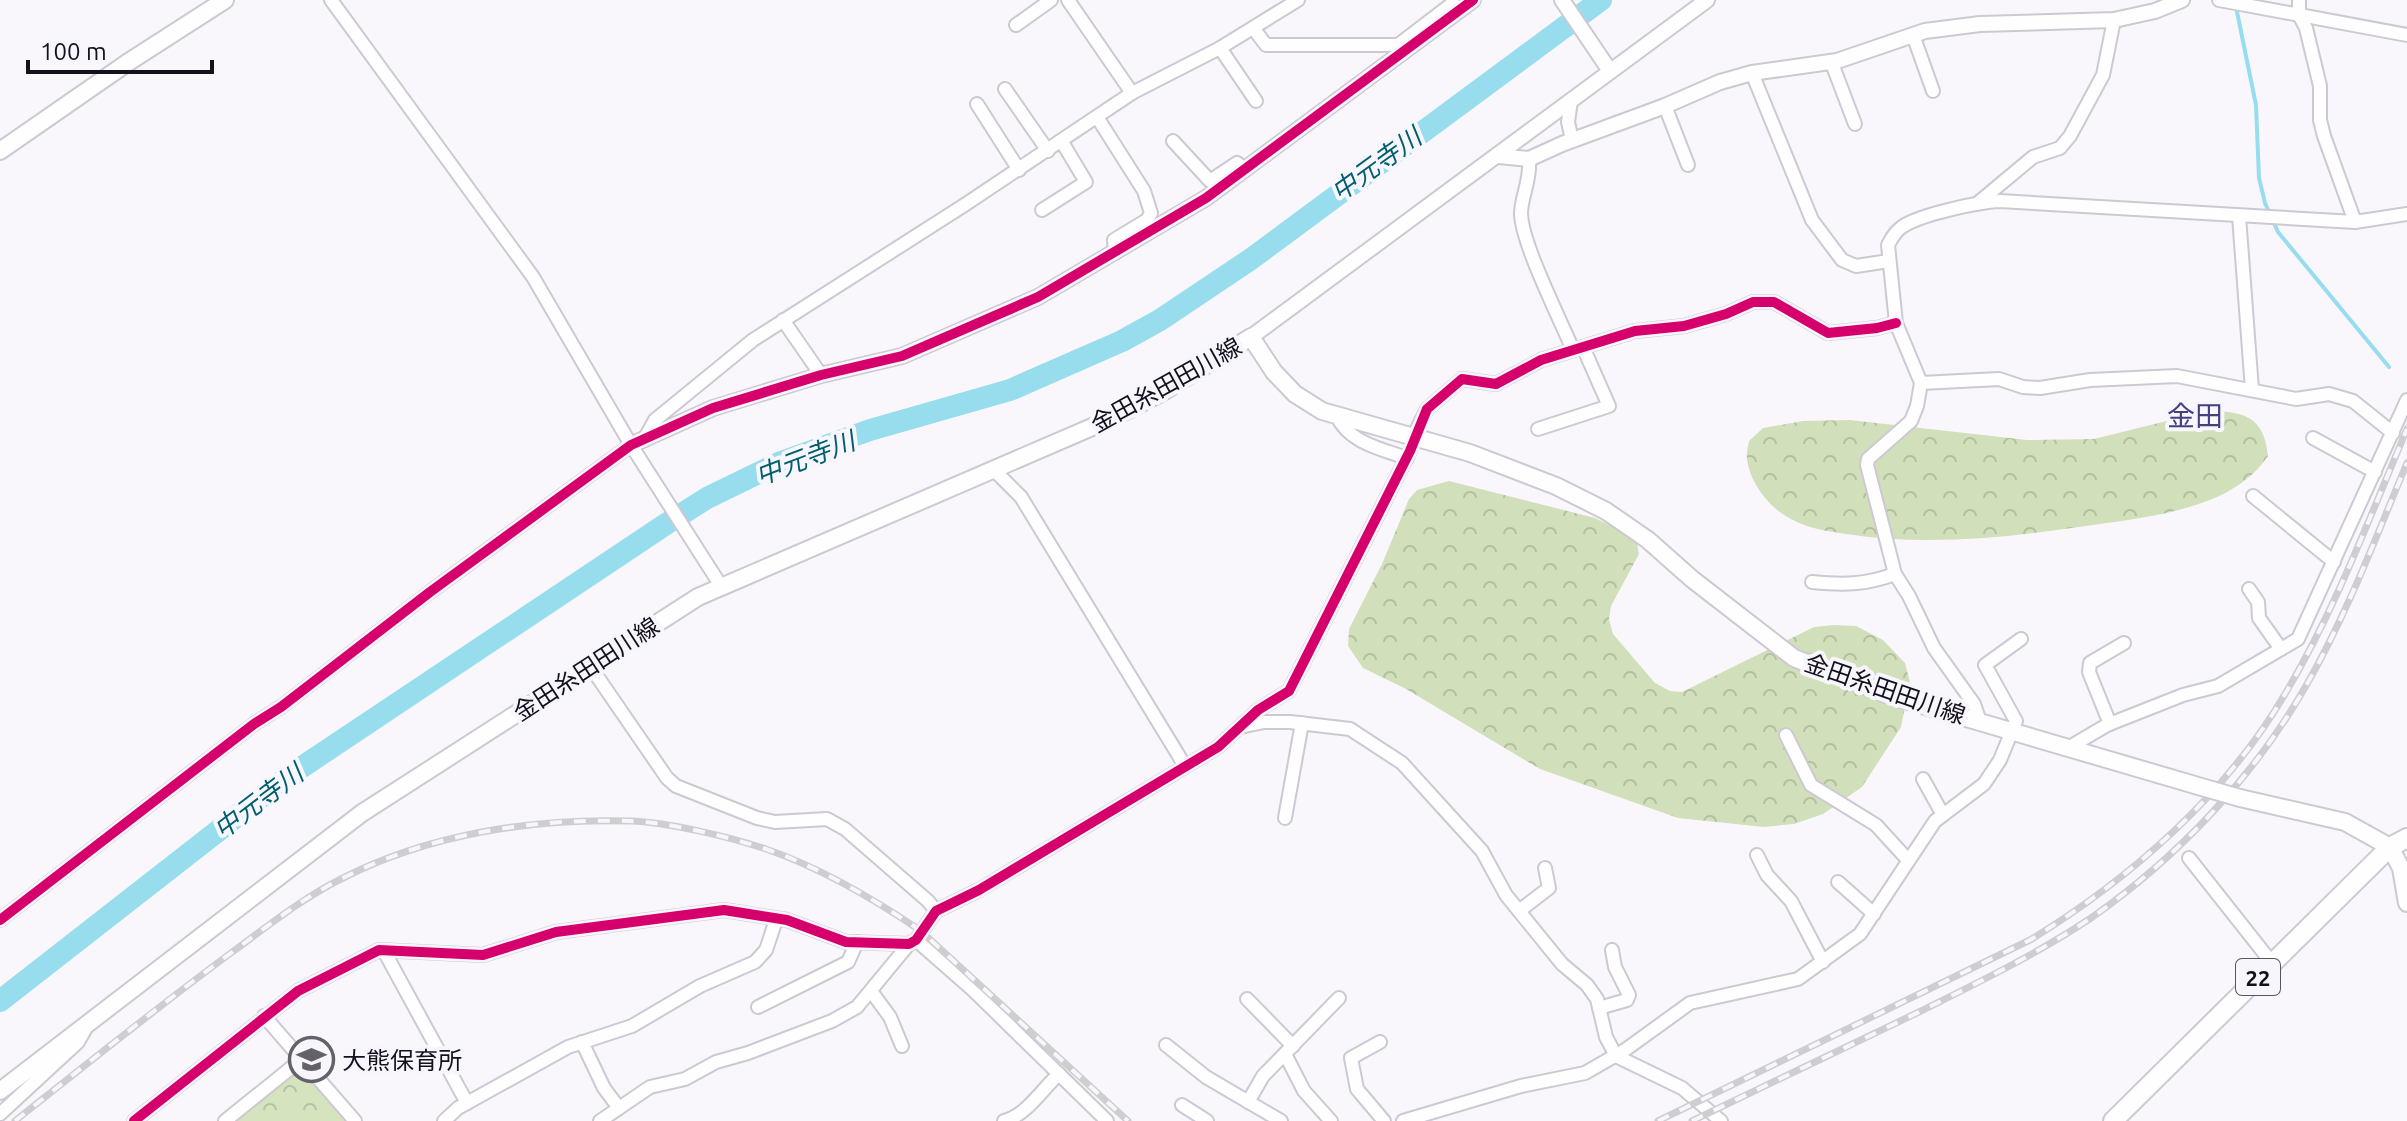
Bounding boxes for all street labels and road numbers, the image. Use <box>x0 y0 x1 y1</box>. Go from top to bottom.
street label: 金田糸田田川線 <box>1086 332 1246 438</box>
street label: 金田糸田田川線 <box>508 612 664 726</box>
street label: 金田糸田田川線 <box>1801 649 1969 729</box>
road number: 22 <box>2236 959 2280 995</box>

